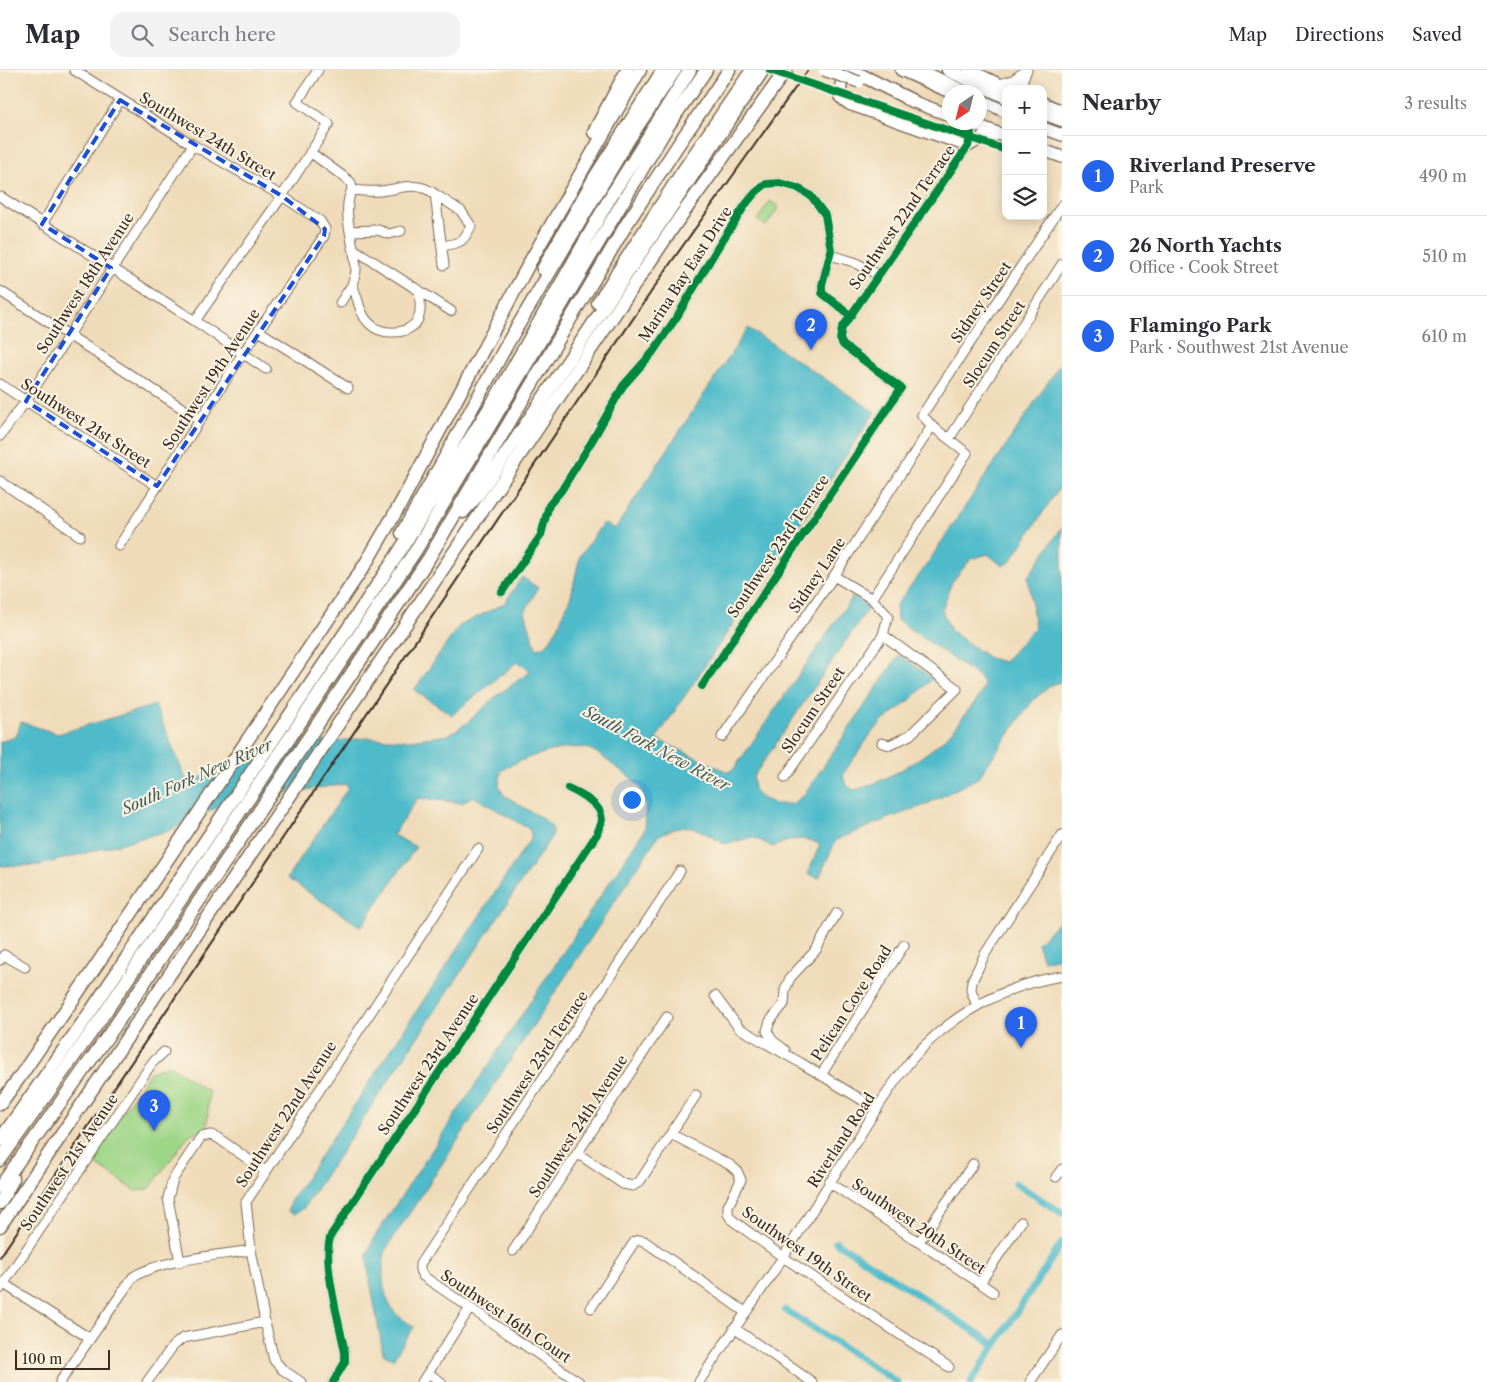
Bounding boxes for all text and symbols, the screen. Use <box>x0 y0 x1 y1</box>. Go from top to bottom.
search box <box>110 12 460 57</box>
text: Map <box>25 20 80 49</box>
icon: search <box>128 21 156 49</box>
text: Search here <box>168 23 276 46</box>
text: Map <box>1228 24 1267 46</box>
text: Directions <box>1295 24 1384 46</box>
text: Saved <box>1412 24 1462 46</box>
north arrow <box>942 85 987 130</box>
map controls <box>1002 85 1047 220</box>
button: + <box>1002 85 1047 130</box>
street label: Southwest 24th Street <box>136 88 281 185</box>
text: Nearby <box>1082 90 1161 115</box>
text: 3 results <box>1404 93 1467 113</box>
button: − <box>1002 130 1047 175</box>
street label: Southwest 22nd Terrace <box>845 141 959 293</box>
text: Riverland Preserve <box>1129 154 1316 177</box>
text: 1 <box>1094 166 1102 186</box>
text: 490 m <box>1419 166 1467 186</box>
button: layers <box>1002 175 1047 220</box>
text: Park <box>1129 177 1164 197</box>
street label: Marina Bay East Drive <box>634 203 736 345</box>
street label: Southwest 18th Avenue <box>32 209 138 357</box>
text: 26 North Yachts <box>1129 234 1282 257</box>
text: 2 <box>1093 246 1103 266</box>
text: 510 m <box>1422 246 1467 266</box>
street label: Sidney Street <box>947 257 1016 347</box>
text: Office · Cook Street <box>1129 257 1279 277</box>
street label: Slocum Street <box>959 296 1030 391</box>
street label: Southwest 19th Avenue <box>158 305 264 453</box>
pin: 2 <box>795 309 827 350</box>
text: Flamingo Park <box>1129 314 1271 337</box>
text: 3 <box>1093 326 1103 346</box>
text: 610 m <box>1422 326 1467 346</box>
text: Park · Southwest 21st Avenue <box>1129 337 1348 357</box>
street label: Southwest 21st Street <box>17 374 155 472</box>
street label: Southwest 23rd Terrace <box>723 471 833 621</box>
street label: Sidney Lane <box>785 533 849 617</box>
street label: Slocum Street <box>777 663 849 757</box>
water label: South Fork New River <box>579 700 735 796</box>
water label: South Fork New River <box>118 733 277 819</box>
your location <box>619 787 645 813</box>
street label: Pelican Cove Road <box>807 942 895 1064</box>
street label: Southwest 23rd Terrace <box>482 987 592 1137</box>
street label: Southwest 23rd Avenue <box>374 990 482 1138</box>
pin: 1 <box>1005 1007 1037 1048</box>
street label: Southwest 22nd Avenue <box>232 1037 340 1191</box>
street label: Southwest 24th Avenue <box>525 1051 631 1201</box>
street label: Riverland Road <box>803 1089 879 1191</box>
street label: Southwest 21st Avenue <box>16 1090 122 1234</box>
pin: 3 <box>138 1090 170 1131</box>
street label: Southwest 20th Street <box>849 1174 990 1278</box>
street label: Southwest 19th Street <box>738 1202 876 1306</box>
street label: Southwest 16th Court <box>437 1265 575 1367</box>
scale bar <box>15 1347 110 1370</box>
text: 100 m <box>22 1350 62 1368</box>

